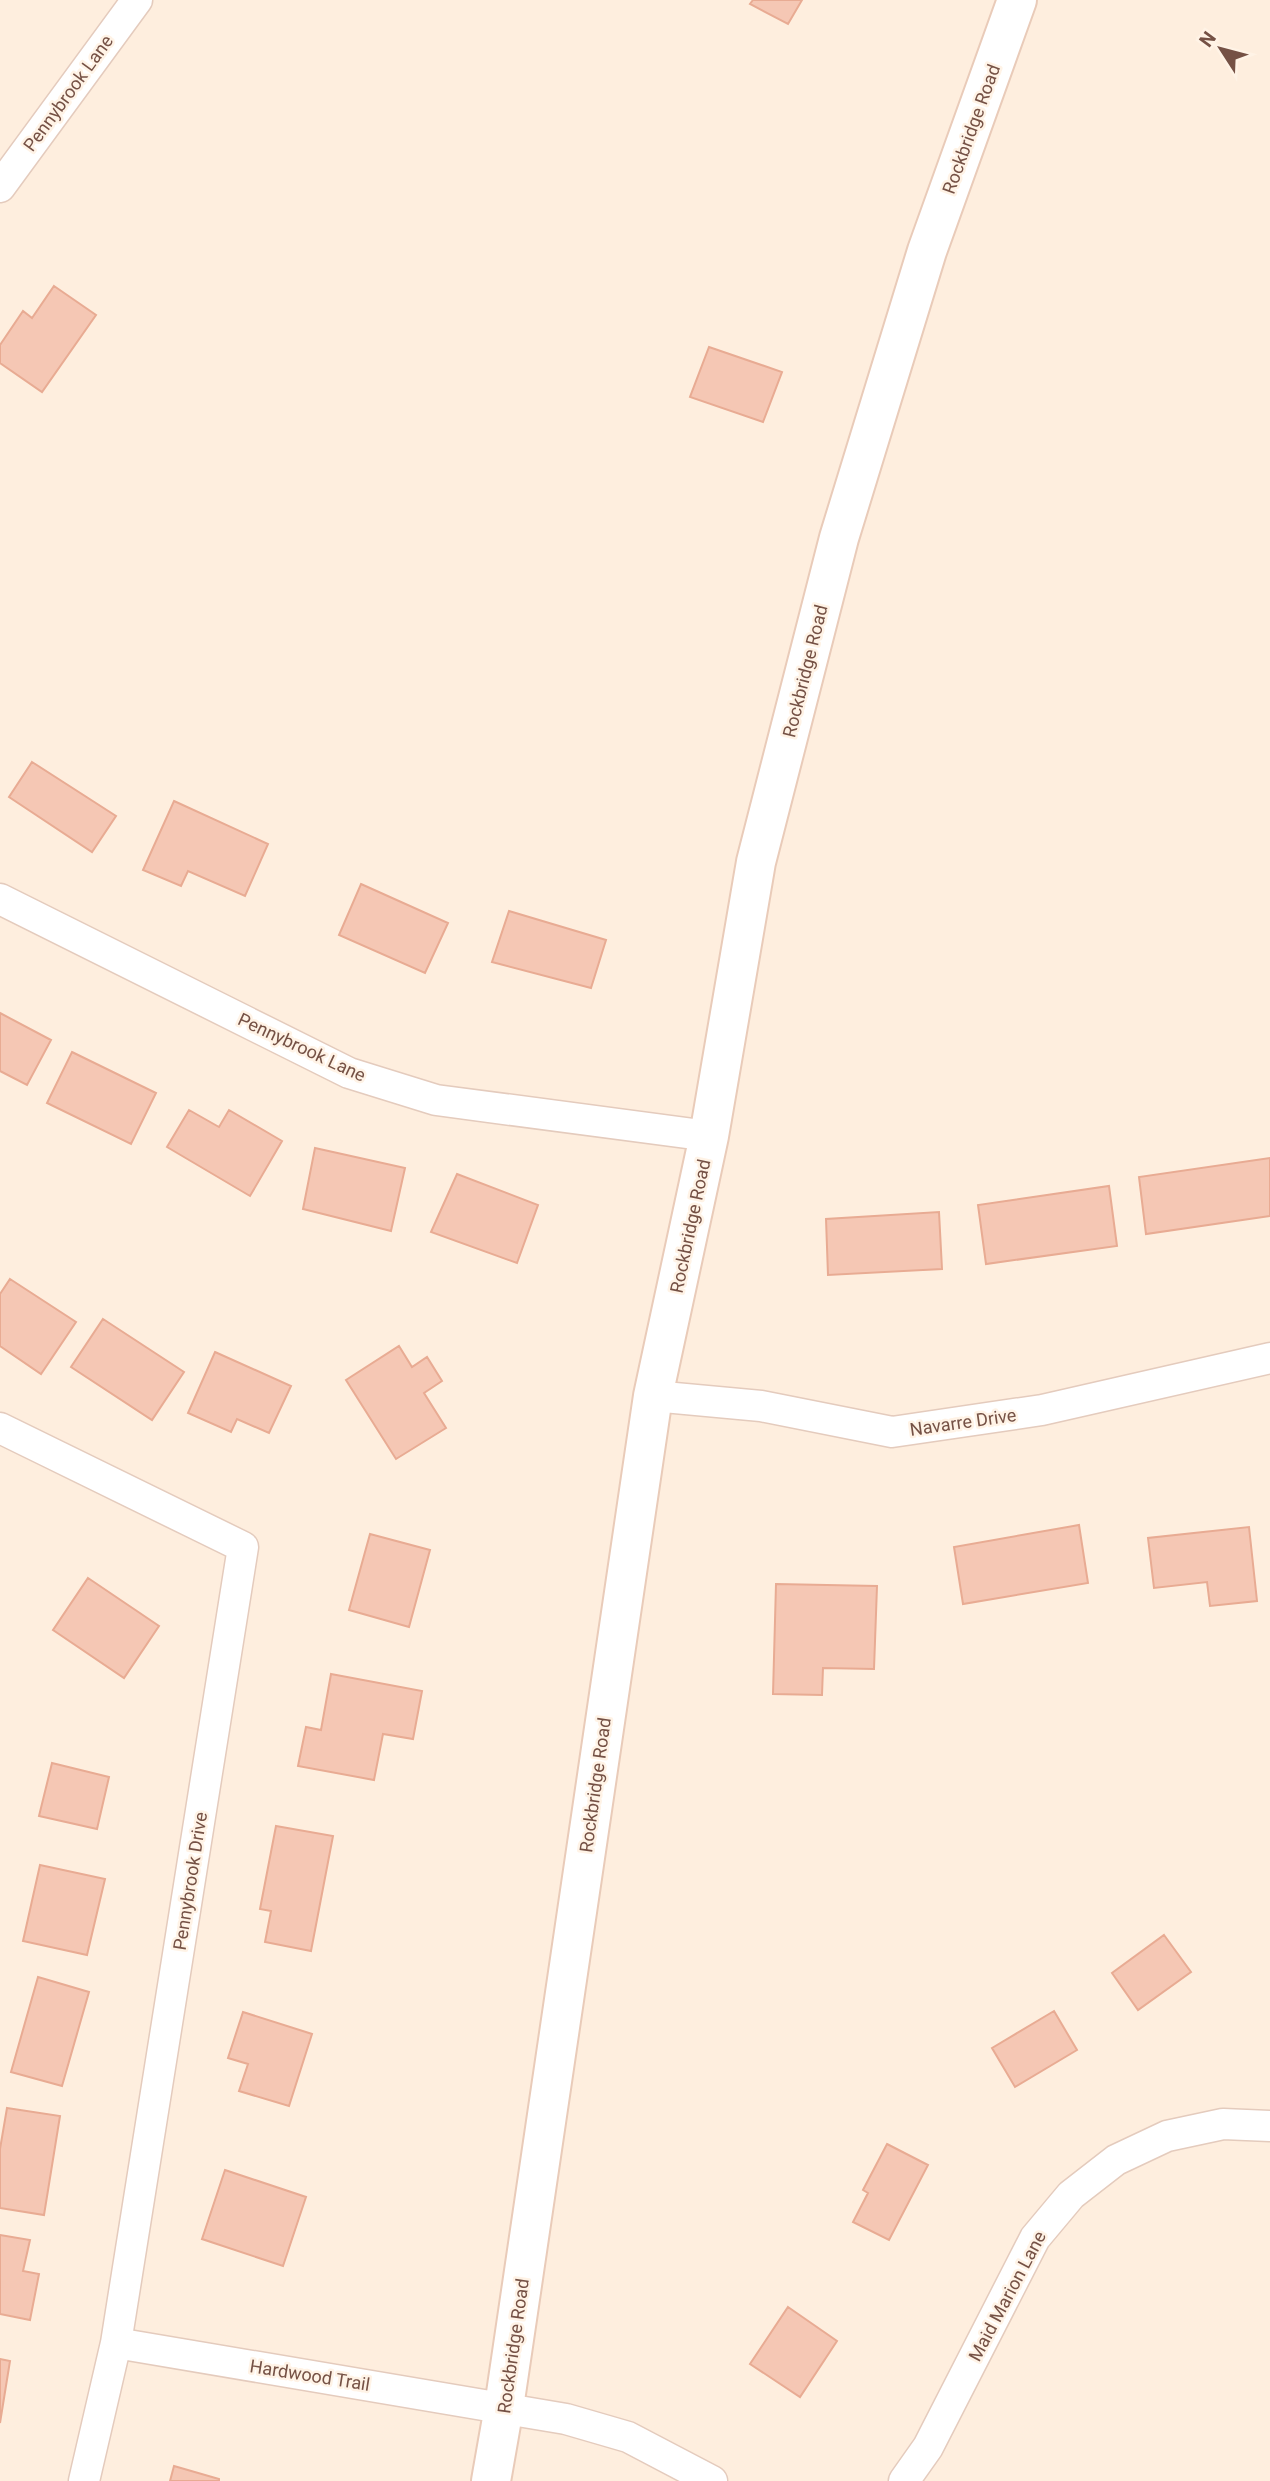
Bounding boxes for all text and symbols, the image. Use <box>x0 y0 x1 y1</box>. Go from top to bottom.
north arrow <box>1186 14 1256 84</box>
text: N <box>1194 27 1221 51</box>
street label: Pennybrook Lane <box>19 31 117 155</box>
street label: Rockbridge Road <box>938 61 1004 197</box>
street label: Rockbridge Road <box>778 602 832 740</box>
street label: Pennybrook Lane <box>235 1008 369 1086</box>
street label: Rockbridge Road <box>666 1157 714 1295</box>
street label: Navarre Drive <box>908 1404 1018 1440</box>
street label: Rockbridge Road <box>575 1716 615 1854</box>
street label: Pennybrook Drive <box>169 1810 211 1952</box>
street label: Maid Marion Lane <box>964 2227 1050 2365</box>
street label: Rockbridge Road <box>493 2277 533 2415</box>
street label: Hardwood Trail <box>248 2355 372 2395</box>

